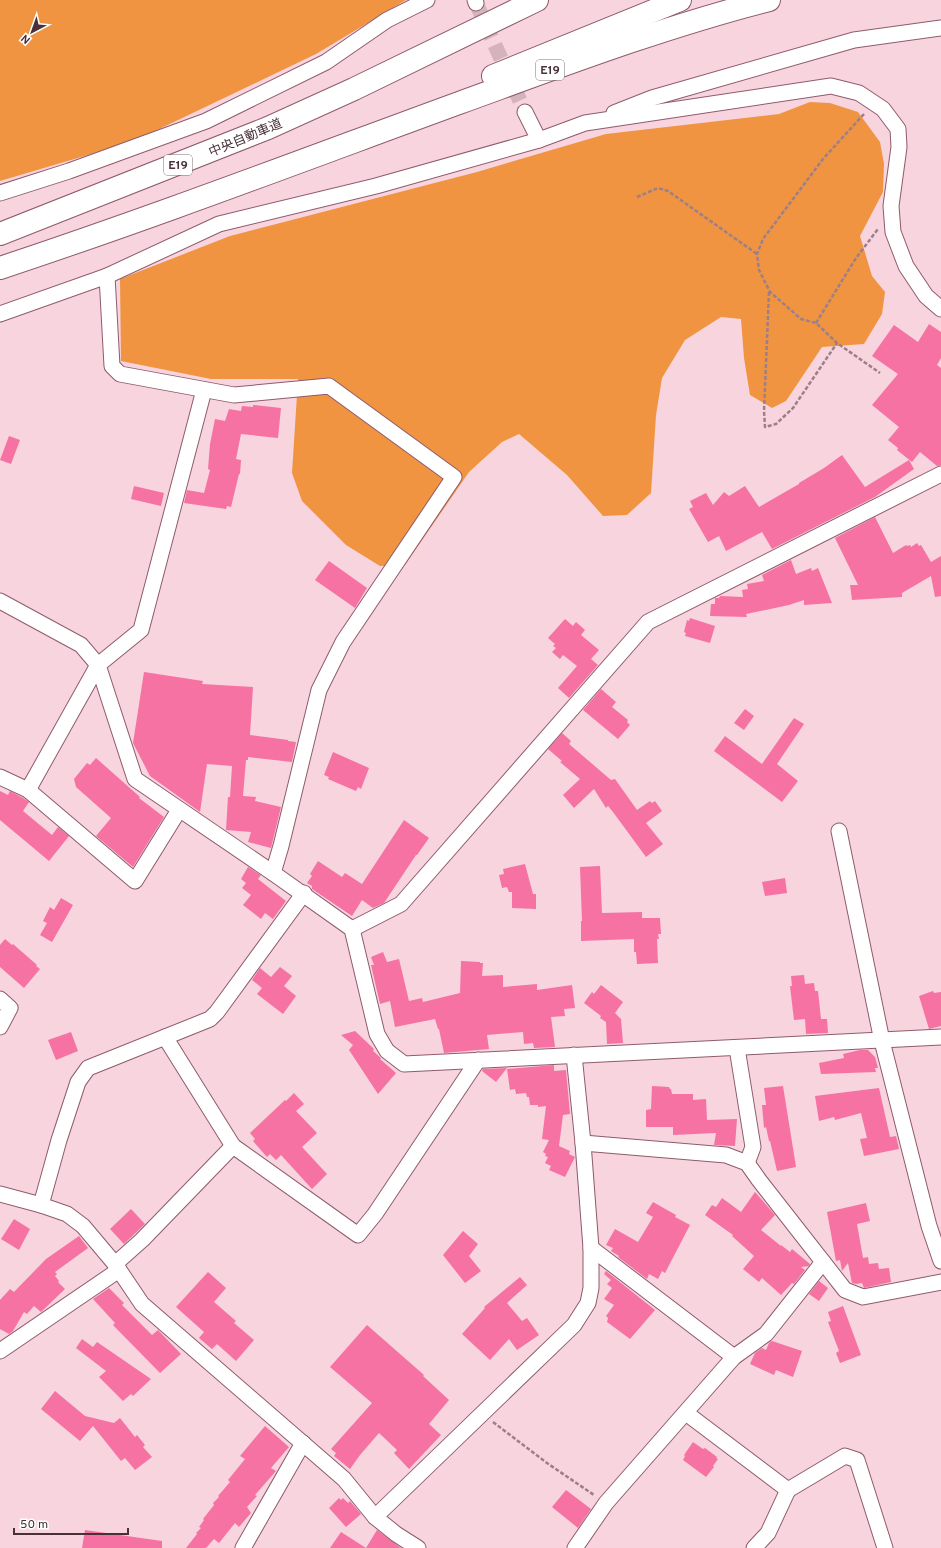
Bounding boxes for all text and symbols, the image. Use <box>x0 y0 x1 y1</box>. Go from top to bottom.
north arrow <box>12 12 52 52</box>
text: N <box>19 31 34 47</box>
road number: E19 <box>536 60 564 80</box>
street label: 中央自動車道 <box>207 116 285 161</box>
road number: E19 <box>164 155 192 175</box>
scale bar <box>14 1510 128 1536</box>
text: 50 m <box>20 1517 48 1533</box>

